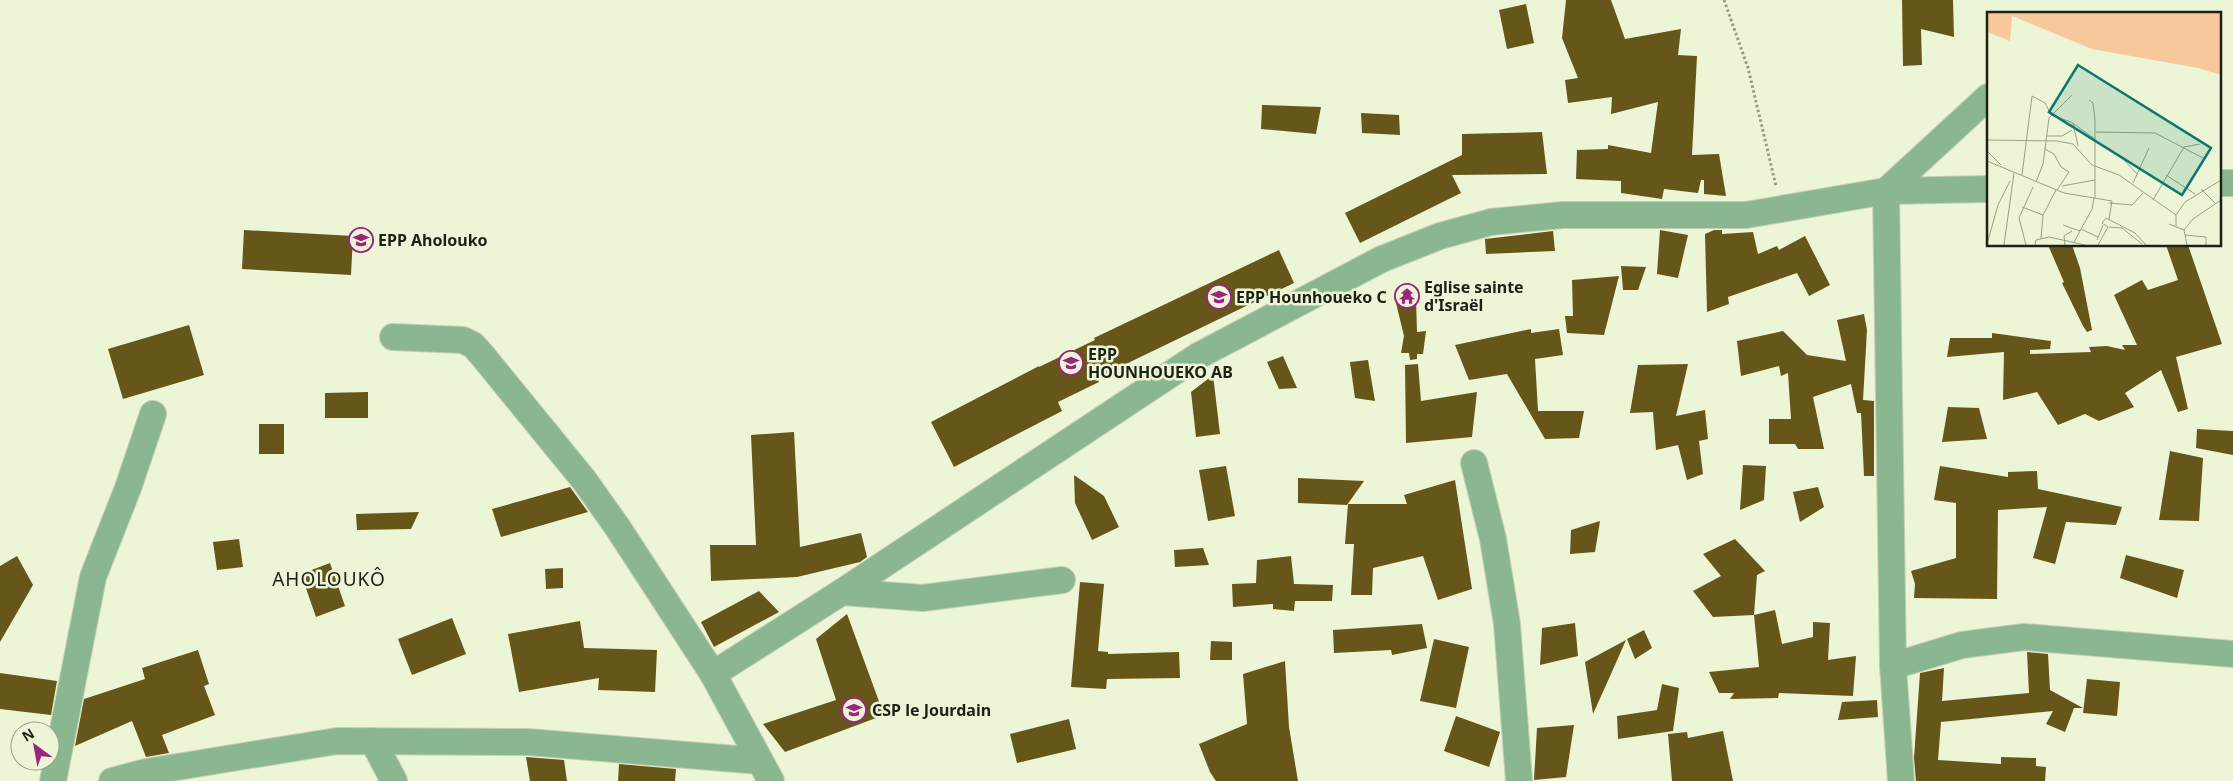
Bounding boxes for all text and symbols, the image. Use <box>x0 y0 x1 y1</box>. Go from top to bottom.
inset map <box>1987 12 2220 246</box>
school or university icon: EPP Aholouko <box>348 227 374 253</box>
place label: EPP Aholouko <box>378 229 488 251</box>
place label: Eglise sainte d'Israël <box>1424 276 1524 316</box>
temple icon: Eglise sainte d'Israël <box>1394 283 1420 309</box>
school or university icon: EPP Hounhoueko C <box>1206 284 1232 310</box>
place label: EPP Hounhoueko C <box>1236 286 1387 308</box>
place label: EPP HOUNHOUEKO AB <box>1088 343 1233 383</box>
school or university icon: EPP HOUNHOUEKO AB <box>1058 350 1084 376</box>
district label: AHOLOUKÔ <box>272 566 386 592</box>
school or university icon: CSP le Jourdain <box>841 697 867 723</box>
place label: CSP le Jourdain <box>872 699 991 721</box>
north arrow <box>10 721 60 771</box>
text: N <box>18 723 38 746</box>

